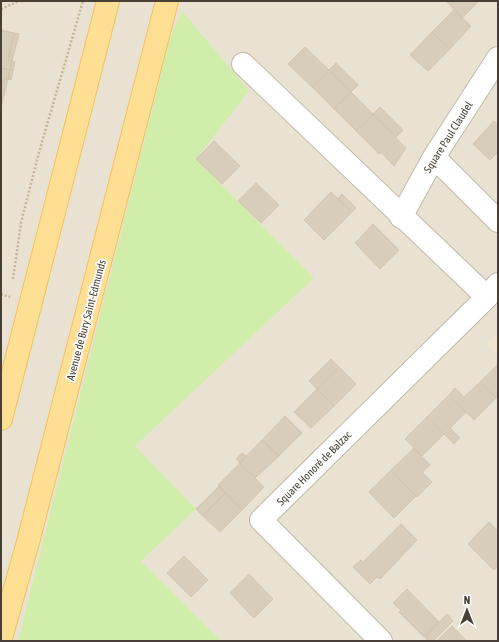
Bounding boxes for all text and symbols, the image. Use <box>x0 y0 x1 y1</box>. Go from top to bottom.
street label: Square Paul Claudel <box>421 99 475 175</box>
street label: Avenue de Bury Saint-Edmunds <box>64 258 108 382</box>
street label: Square Honoré de Balzac <box>274 428 354 508</box>
north arrow <box>447 590 487 630</box>
text: N <box>464 594 470 606</box>

